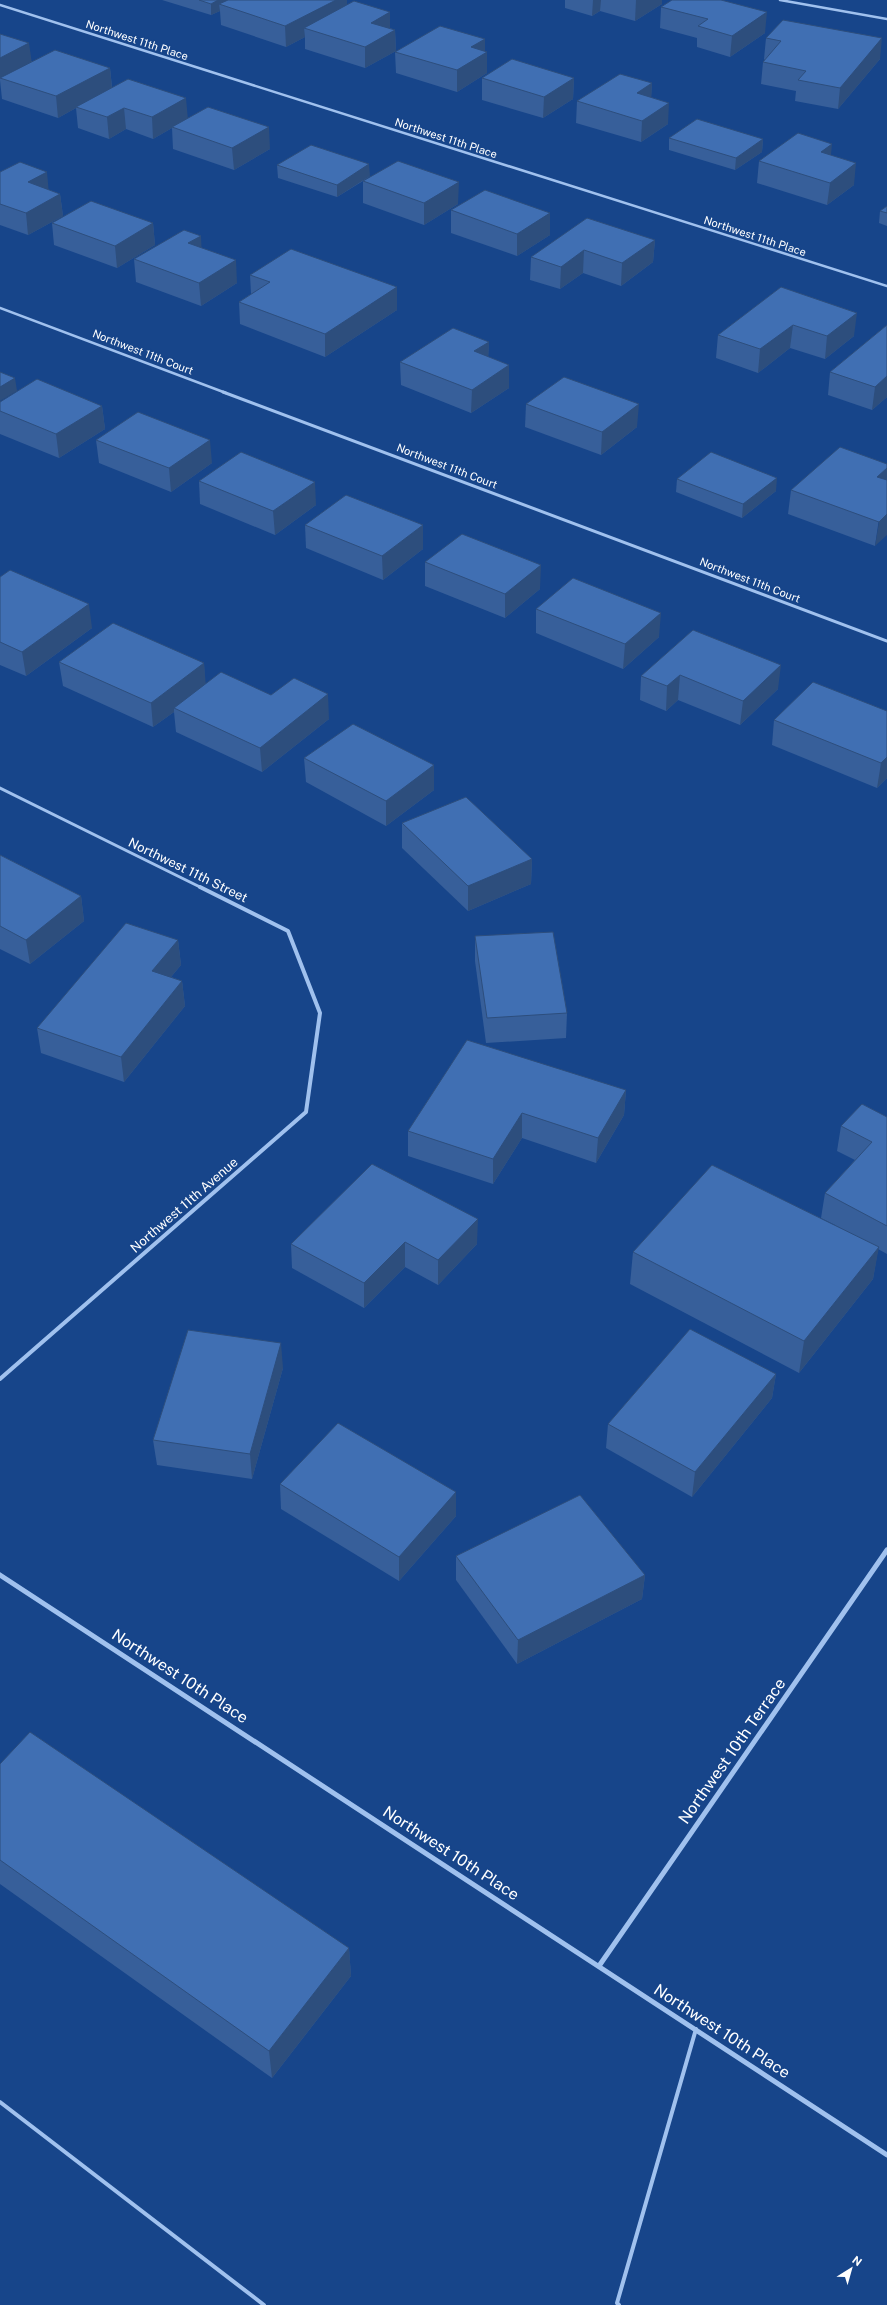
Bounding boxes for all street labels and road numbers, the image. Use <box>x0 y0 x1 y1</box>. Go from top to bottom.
street label: Northwest 11th Place <box>84 18 190 62</box>
street label: Northwest 11th Place <box>393 116 499 160</box>
street label: Northwest 11th Place <box>702 214 808 258</box>
street label: Northwest 11th Court <box>91 327 195 377</box>
street label: Northwest 11th Court <box>395 441 499 491</box>
street label: Northwest 11th Court <box>698 555 802 605</box>
street label: Northwest 11th Street <box>126 835 250 905</box>
street label: Northwest 11th Avenue <box>127 1154 241 1256</box>
street label: Northwest 10th Place <box>108 1625 252 1727</box>
street label: Northwest 10th Terrace <box>674 1675 790 1827</box>
street label: Northwest 10th Place <box>379 1802 523 1904</box>
street label: Northwest 10th Place <box>650 1980 794 2082</box>

